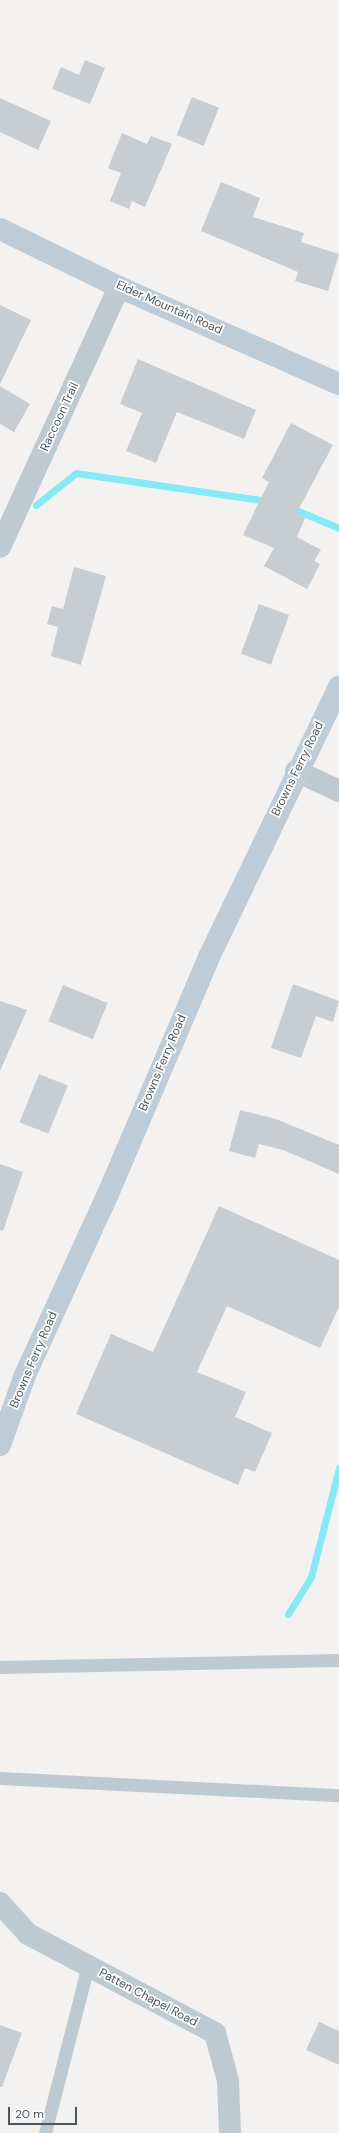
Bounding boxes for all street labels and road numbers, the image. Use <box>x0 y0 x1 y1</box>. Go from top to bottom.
street label: Elder Mountain Road <box>114 278 224 338</box>
street label: Raccoon Trail <box>38 380 82 454</box>
street label: Browns Ferry Road <box>269 719 327 819</box>
street label: Browns Ferry Road <box>136 1013 190 1113</box>
street label: Browns Ferry Road <box>7 1310 61 1410</box>
street label: Patten Chapel Road <box>96 1966 200 2030</box>

